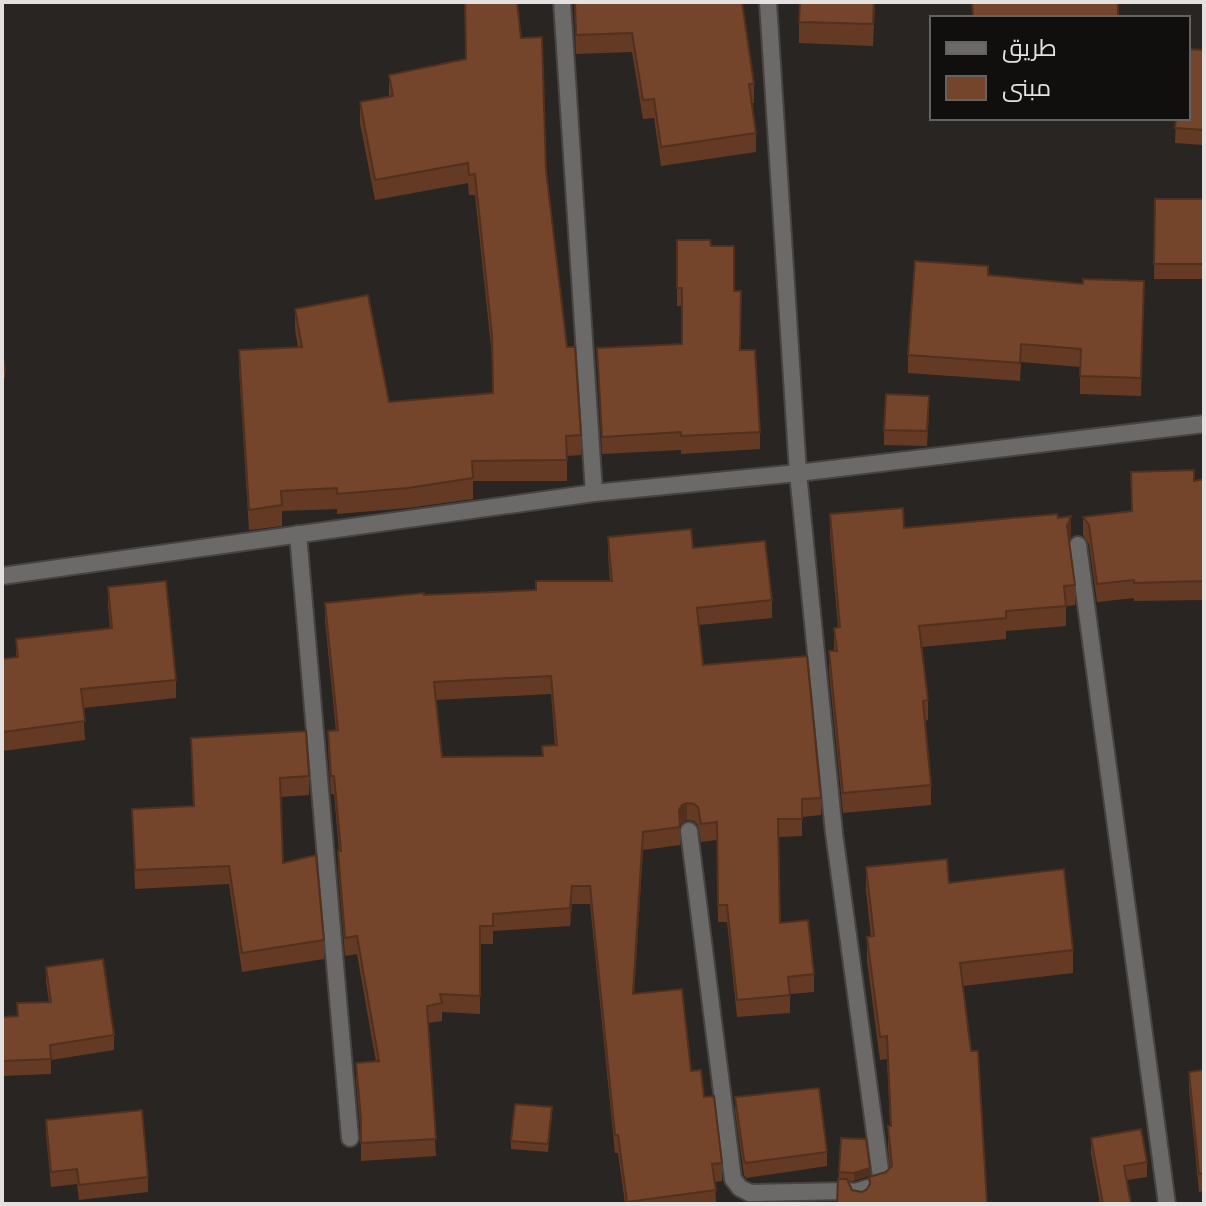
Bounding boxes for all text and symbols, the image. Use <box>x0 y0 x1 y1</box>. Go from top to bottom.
legend <box>930 16 1190 120</box>
text: طريق <box>1002 25 1057 70</box>
text: مبنى <box>1002 65 1051 110</box>

